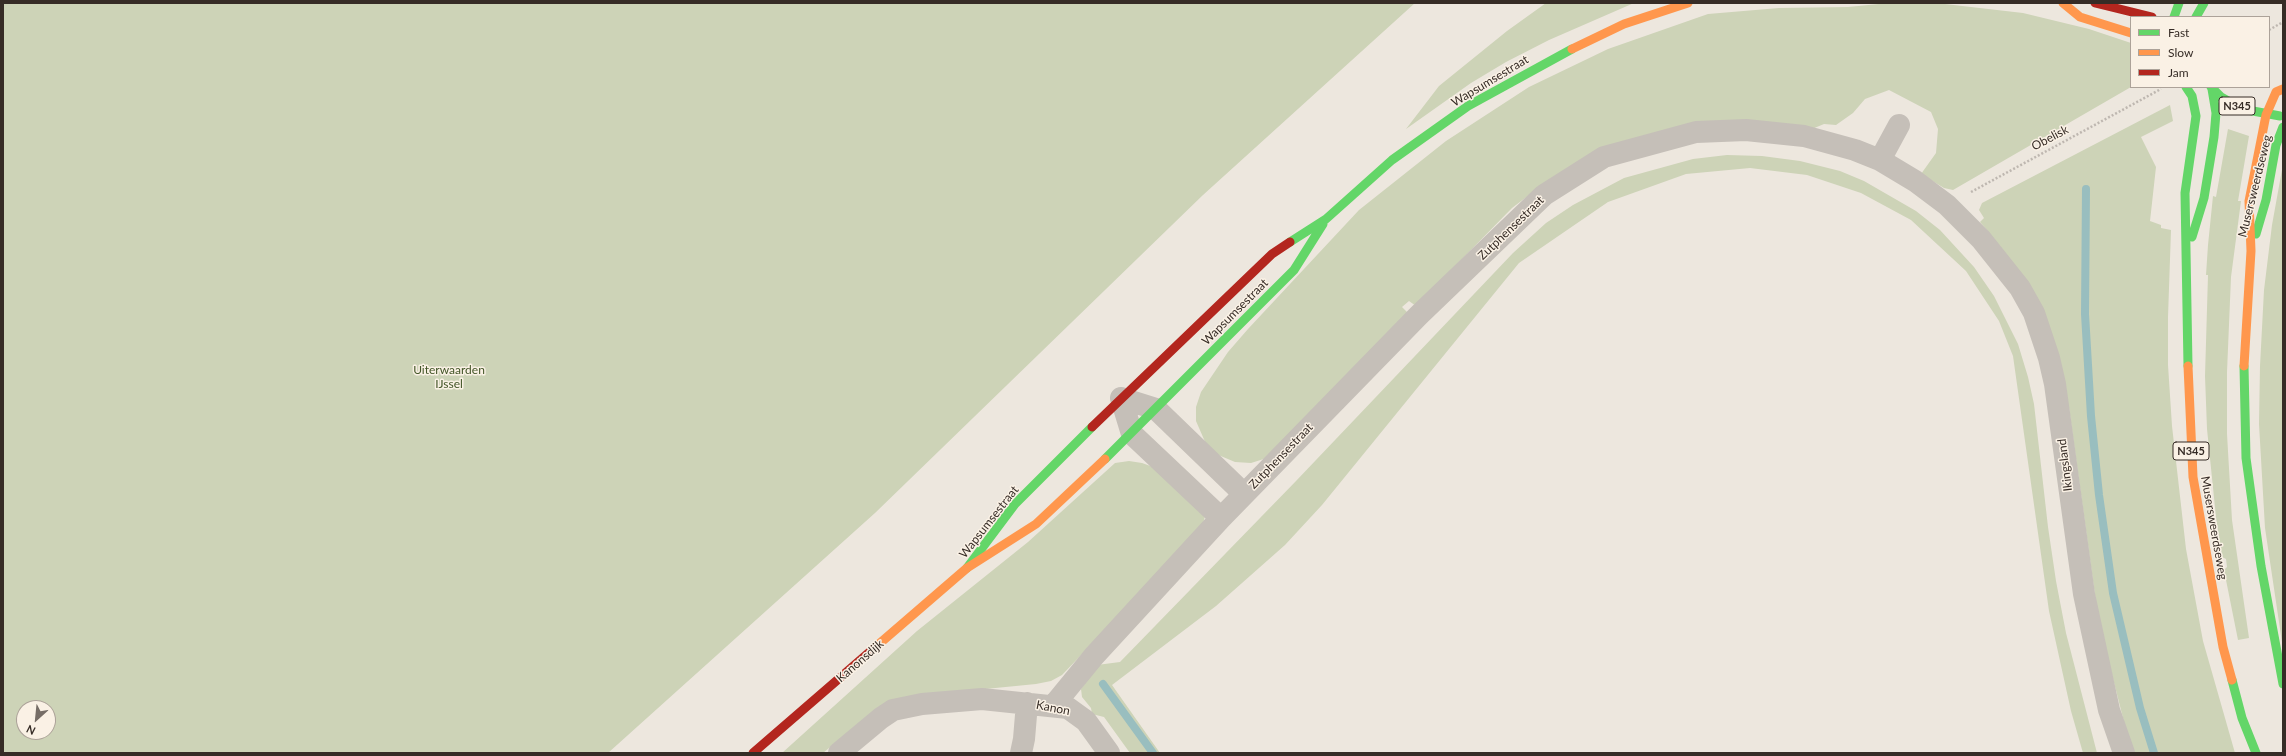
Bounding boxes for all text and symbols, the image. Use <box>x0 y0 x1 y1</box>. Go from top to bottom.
legend <box>2130 16 2270 88</box>
text: Fast <box>2168 25 2189 40</box>
text: Slow <box>2168 45 2193 60</box>
street label: Wapsumsestraat <box>1449 52 1531 110</box>
text: Jam <box>2168 65 2189 80</box>
road number: N345 <box>2219 97 2255 115</box>
street label: Obelisk <box>2029 122 2071 154</box>
street label: Musersweerdseweg <box>2235 133 2275 239</box>
street label: Zutphensestraat <box>1475 193 1547 263</box>
street label: Wapsumsestraat <box>1199 276 1271 348</box>
park label: Uiterwaarden IJssel <box>413 363 485 391</box>
street label: Zutphensestraat <box>1246 420 1316 492</box>
street label: Ikingsland <box>2055 438 2075 492</box>
road number: N345 <box>2173 442 2209 460</box>
street label: Musersweerdseweg <box>2198 475 2230 581</box>
street label: Wapsumsestraat <box>956 483 1022 561</box>
street label: Kanonsdijk <box>833 637 887 685</box>
street label: Kanon <box>1035 698 1071 718</box>
north arrow <box>16 700 56 740</box>
text: N <box>24 723 38 738</box>

